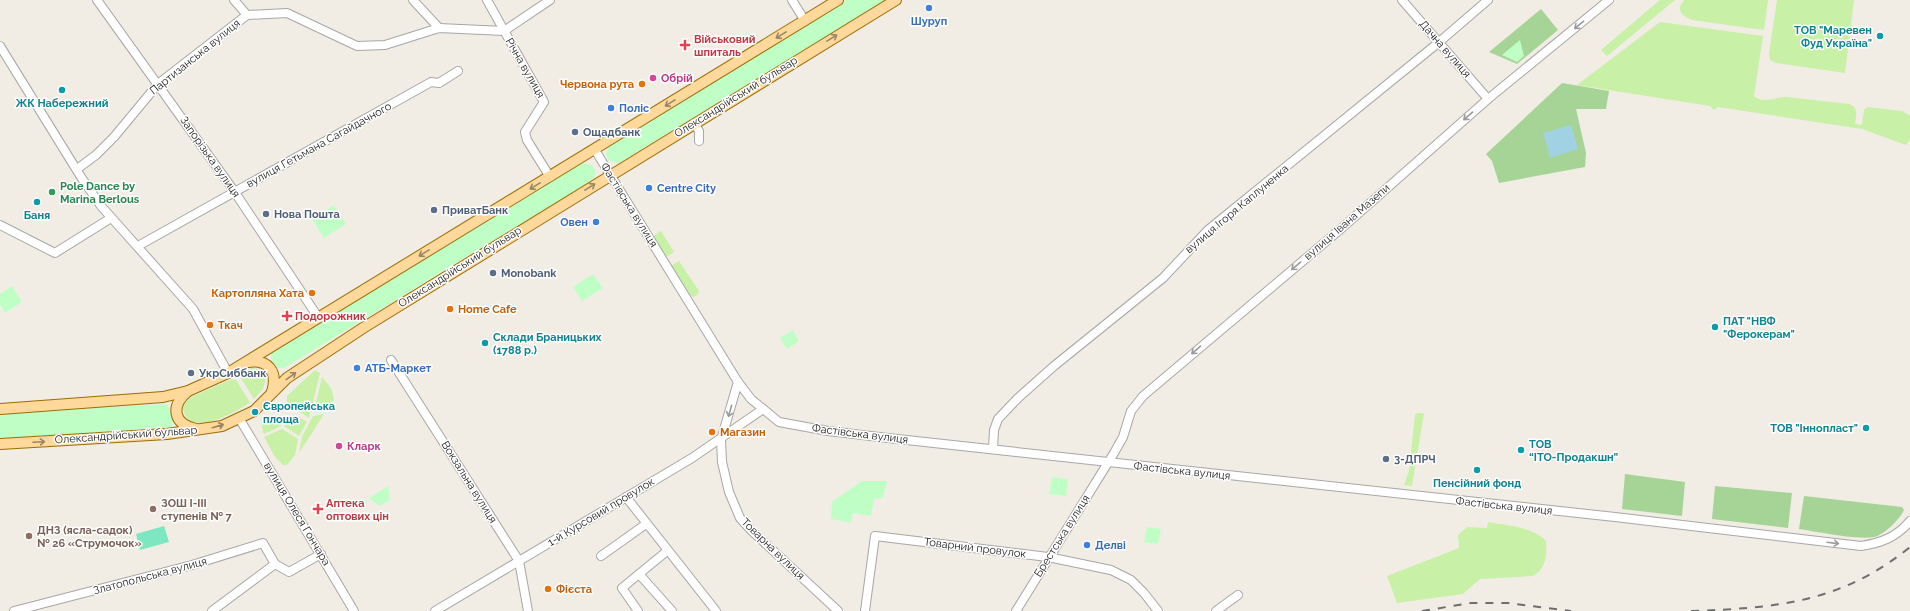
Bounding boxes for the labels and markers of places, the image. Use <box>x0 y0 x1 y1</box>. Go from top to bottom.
marker: Шуруп <box>924 3 934 13</box>
place label: Шуруп <box>911 15 947 28</box>
place label: ТОВ "Маревен Фуд Україна" <box>1794 24 1872 50</box>
marker: ТОВ "Маревен Фуд Україна" <box>1875 31 1885 41</box>
place label: Військовий шпиталь <box>694 33 756 59</box>
marker: Військовий шпиталь <box>679 39 691 51</box>
place label: Обрій <box>661 72 693 85</box>
marker: Обрій <box>648 73 658 83</box>
place label: Червона рута <box>560 78 634 91</box>
marker: Червона рута <box>637 79 647 89</box>
marker: ЖК Набережний <box>57 85 67 95</box>
place label: ЖК Набережний <box>16 97 109 110</box>
place label: Поліс <box>619 102 649 115</box>
marker: Поліс <box>606 103 616 113</box>
place label: Ощадбанк <box>583 126 641 139</box>
marker: Ощадбанк <box>570 127 580 137</box>
place label: Pole Dance by Marina Berlous <box>60 180 140 206</box>
place label: Centre City <box>657 182 716 195</box>
marker: Centre City <box>644 183 654 193</box>
marker: Pole Dance by Marina Berlous <box>47 187 57 197</box>
marker: Баня <box>32 197 42 207</box>
place label: ПриватБанк <box>442 204 509 217</box>
marker: ПриватБанк <box>429 205 439 215</box>
place label: Нова Пошта <box>274 208 340 221</box>
place label: Баня <box>24 209 50 222</box>
marker: Нова Пошта <box>261 209 271 219</box>
place label: Овен <box>560 216 588 229</box>
marker: Овен <box>591 217 601 227</box>
place label: Monobank <box>501 267 557 280</box>
marker: Monobank <box>488 268 498 278</box>
place label: Картопляна Хата <box>211 287 304 300</box>
marker: Картопляна Хата <box>307 288 317 298</box>
place label: Home Cafe <box>458 303 517 316</box>
marker: Home Cafe <box>445 304 455 314</box>
place label: Подорожник <box>295 310 367 323</box>
marker: Подорожник <box>282 311 292 321</box>
place label: ПАТ "НВФ "Ферокерам" <box>1723 315 1795 341</box>
place label: Ткач <box>218 319 243 332</box>
marker: Ткач <box>205 320 215 330</box>
marker: ПАТ "НВФ "Ферокерам" <box>1710 322 1720 332</box>
place label: Склади Браницьких (1788 р.) <box>493 331 602 357</box>
marker: Склади Браницьких (1788 р.) <box>480 338 490 348</box>
place label: АТБ-Маркет <box>365 362 432 375</box>
marker: АТБ-Маркет <box>352 363 362 373</box>
place label: УкрСиббанк <box>198 367 267 380</box>
marker: УкрСиббанк <box>186 368 196 378</box>
place label: Європейська площа <box>263 400 335 426</box>
marker: Європейська площа <box>250 407 260 417</box>
place label: ТОВ "Іннопласт" <box>1770 422 1858 435</box>
marker: ТОВ "Іннопласт" <box>1861 423 1871 433</box>
place label: Магазин <box>720 426 766 439</box>
marker: Магазин <box>707 427 717 437</box>
place label: ТОВ “ІТО-Продакшн” <box>1529 438 1619 464</box>
place label: Кларк <box>347 440 381 453</box>
marker: Кларк <box>334 441 344 451</box>
marker: ТОВ “ІТО-Продакшн” <box>1516 445 1526 455</box>
place label: 3-ДПРЧ <box>1394 453 1436 466</box>
marker: 3-ДПРЧ <box>1381 454 1391 464</box>
marker: Пенсійний фонд <box>1472 465 1482 475</box>
place label: Пенсійний фонд <box>1433 477 1521 490</box>
place label: ЗОШ І-ІІІ ступенів № 7 <box>161 497 232 523</box>
place label: Аптека оптових цін <box>326 497 389 523</box>
marker: ЗОШ І-ІІІ ступенів № 7 <box>148 504 158 514</box>
marker: Аптека оптових цін <box>313 504 323 514</box>
place label: ДНЗ (ясла-садок) № 26 «Струмочок» <box>37 524 142 550</box>
marker: ДНЗ (ясла-садок) № 26 «Струмочок» <box>24 531 34 541</box>
place label: Делві <box>1095 539 1126 552</box>
marker: Делві <box>1082 540 1092 550</box>
place label: Фієста <box>556 583 592 596</box>
marker: Фієста <box>543 584 553 594</box>

